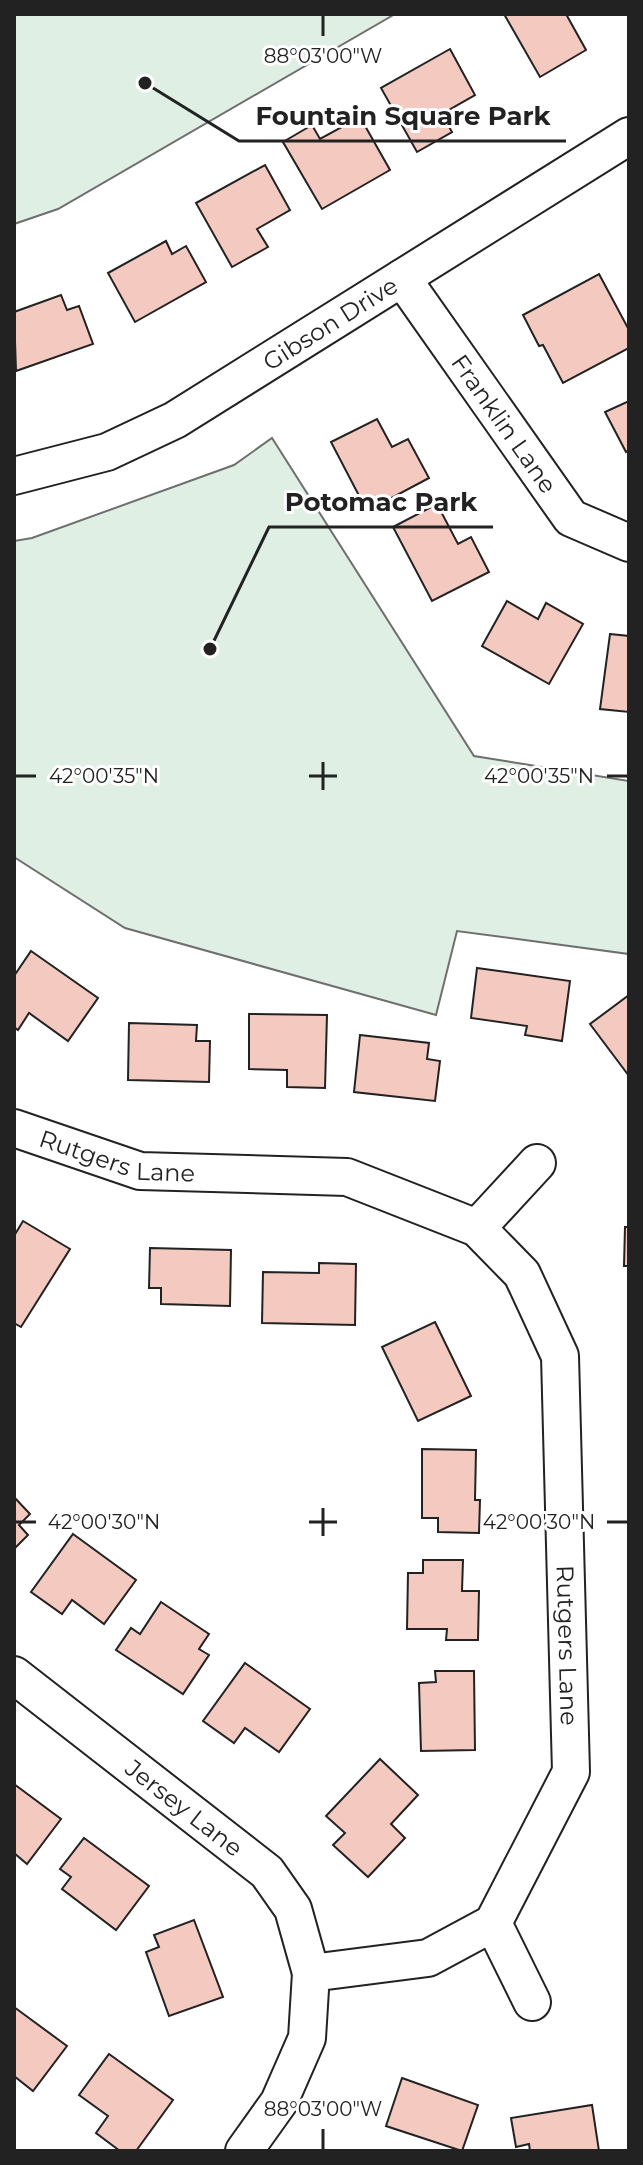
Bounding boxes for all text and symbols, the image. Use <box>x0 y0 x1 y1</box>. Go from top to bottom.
text: 88°03'00"W <box>264 44 382 68</box>
callout: Fountain Square Park <box>239 91 566 141</box>
text: Fountain Square Park <box>255 100 552 132</box>
street label: Gibson Drive <box>257 270 403 376</box>
street label: Franklin Lane <box>446 349 563 498</box>
callout: Potomac Park <box>269 477 493 527</box>
text: Potomac Park <box>285 486 478 518</box>
text: 42°00'35"N <box>49 764 159 788</box>
text: 42°00'35"N <box>484 764 594 788</box>
street label: Rutgers Lane <box>36 1123 195 1187</box>
text: 42°00'30"N <box>48 1510 160 1534</box>
text: 42°00'30"N <box>483 1510 595 1534</box>
street label: Rutgers Lane <box>551 1565 584 1726</box>
street label: Jersey Lane <box>119 1752 249 1862</box>
text: 88°03'00"W <box>264 2097 382 2121</box>

